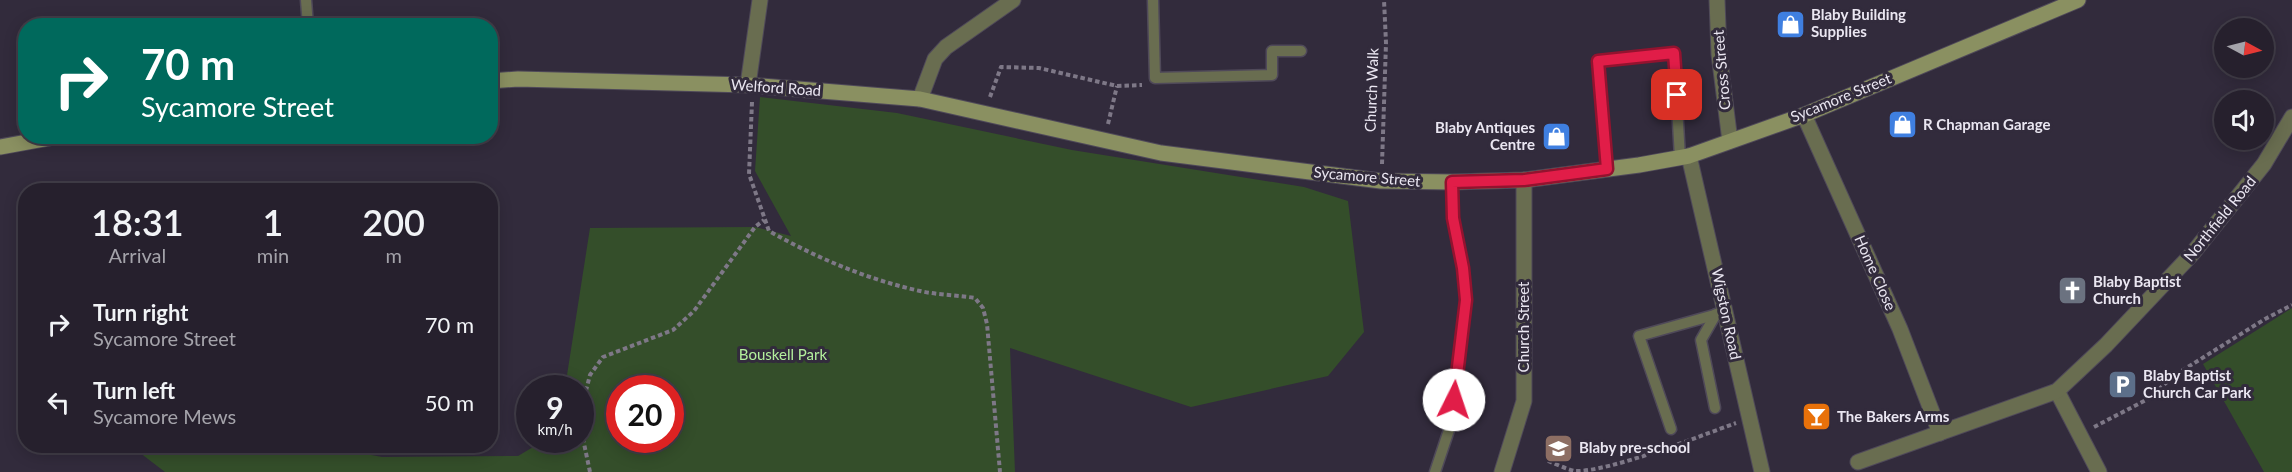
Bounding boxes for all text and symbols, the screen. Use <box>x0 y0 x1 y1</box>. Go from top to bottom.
place label: Blaby Building Supplies <box>1811 5 1906 40</box>
shop icon: Blaby Building Supplies <box>1774 8 1806 40</box>
north arrow <box>2214 18 2274 78</box>
map controls <box>2214 18 2274 150</box>
street label: Cross Street <box>1708 29 1733 111</box>
text: 70 m <box>141 39 235 89</box>
icon: right <box>42 42 120 120</box>
street label: Church Walk <box>1361 47 1381 132</box>
street label: Sycamore Street <box>1788 68 1894 125</box>
pin <box>1651 69 1702 120</box>
street label: Welford Road <box>730 75 822 99</box>
icon: arrive <box>1660 78 1693 111</box>
text: Sycamore Street <box>141 90 334 123</box>
button: sound <box>2214 90 2274 150</box>
shop icon: R Chapman Garage <box>1886 109 1918 141</box>
place label: R Chapman Garage <box>1923 115 2050 133</box>
place label: Blaby Antiques Centre <box>1435 118 1535 153</box>
shop icon: Blaby Antiques Centre <box>1540 121 1572 153</box>
street label: Sycamore Street <box>1313 162 1422 190</box>
street label: Northfield Road <box>2179 172 2259 265</box>
text: 18:31 <box>91 200 184 244</box>
text: 1 <box>263 200 283 244</box>
text: 200 <box>362 200 425 244</box>
street label: Home Close <box>1851 232 1900 313</box>
text: Arrival <box>109 243 166 267</box>
text: min <box>257 243 289 267</box>
text: m <box>385 243 402 267</box>
street label: Wigston Road <box>1709 267 1745 361</box>
place label: Blaby Baptist Church <box>2093 272 2182 307</box>
church icon: Blaby Baptist Church <box>2056 275 2088 307</box>
street label: Church Street <box>1514 281 1532 372</box>
text: Turn right <box>93 299 188 326</box>
icon: right <box>42 308 75 341</box>
text: 70 m <box>425 311 474 338</box>
text: Sycamore Street <box>93 326 236 350</box>
park label: Bouskell Park <box>739 345 828 363</box>
place label: Blaby Baptist Church Car Park <box>2143 366 2252 401</box>
position arrow <box>1422 368 1486 432</box>
parking icon: Blaby Baptist Church Car Park <box>2106 369 2138 401</box>
speed limit sign: 20 <box>606 375 684 453</box>
text: Turn left <box>93 377 175 404</box>
icon: left <box>42 386 75 419</box>
text: 50 m <box>425 389 474 416</box>
text: 9 <box>546 389 564 425</box>
bar icon: The Bakers Arms <box>1800 401 1832 433</box>
text: Sycamore Mews <box>93 404 236 428</box>
place label: The Bakers Arms <box>1837 407 1950 425</box>
text: km/h <box>537 420 573 438</box>
school or university icon: Blaby pre-school <box>1542 432 1574 464</box>
place label: Blaby pre-school <box>1579 438 1690 456</box>

